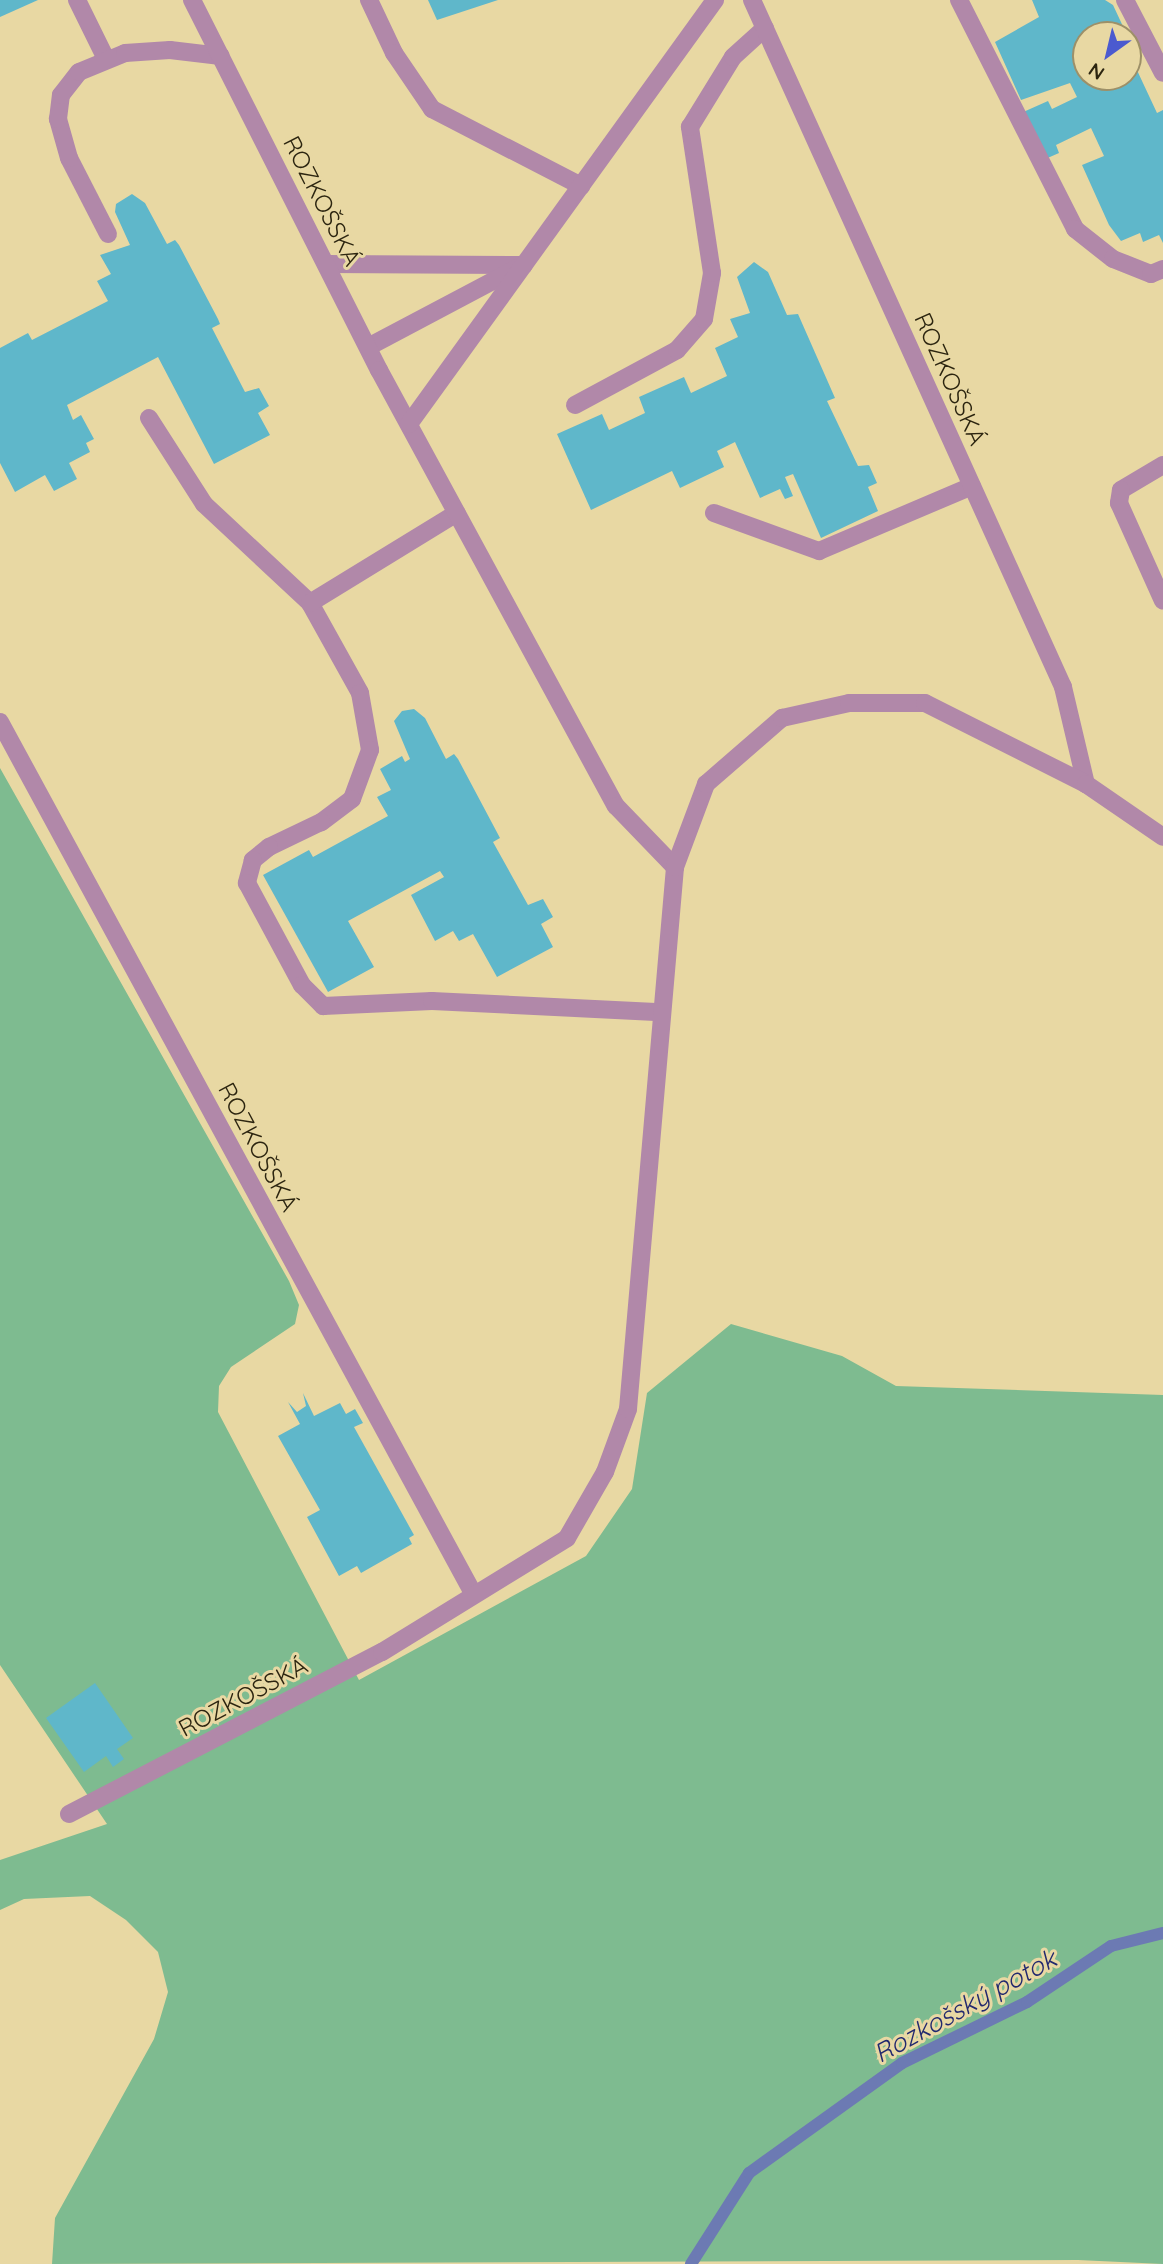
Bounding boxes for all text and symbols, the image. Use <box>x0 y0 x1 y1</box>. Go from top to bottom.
north arrow <box>1072 21 1142 91</box>
text: N <box>1084 58 1109 86</box>
street label: ROZKOŠSKÁ <box>277 131 367 271</box>
street label: ROZKOŠSKÁ <box>908 308 992 450</box>
street label: ROZKOŠSKÁ <box>212 1078 304 1216</box>
street label: ROZKOŠSKÁ <box>174 1651 312 1743</box>
water label: Rozkošský potok <box>868 1943 1062 2069</box>

